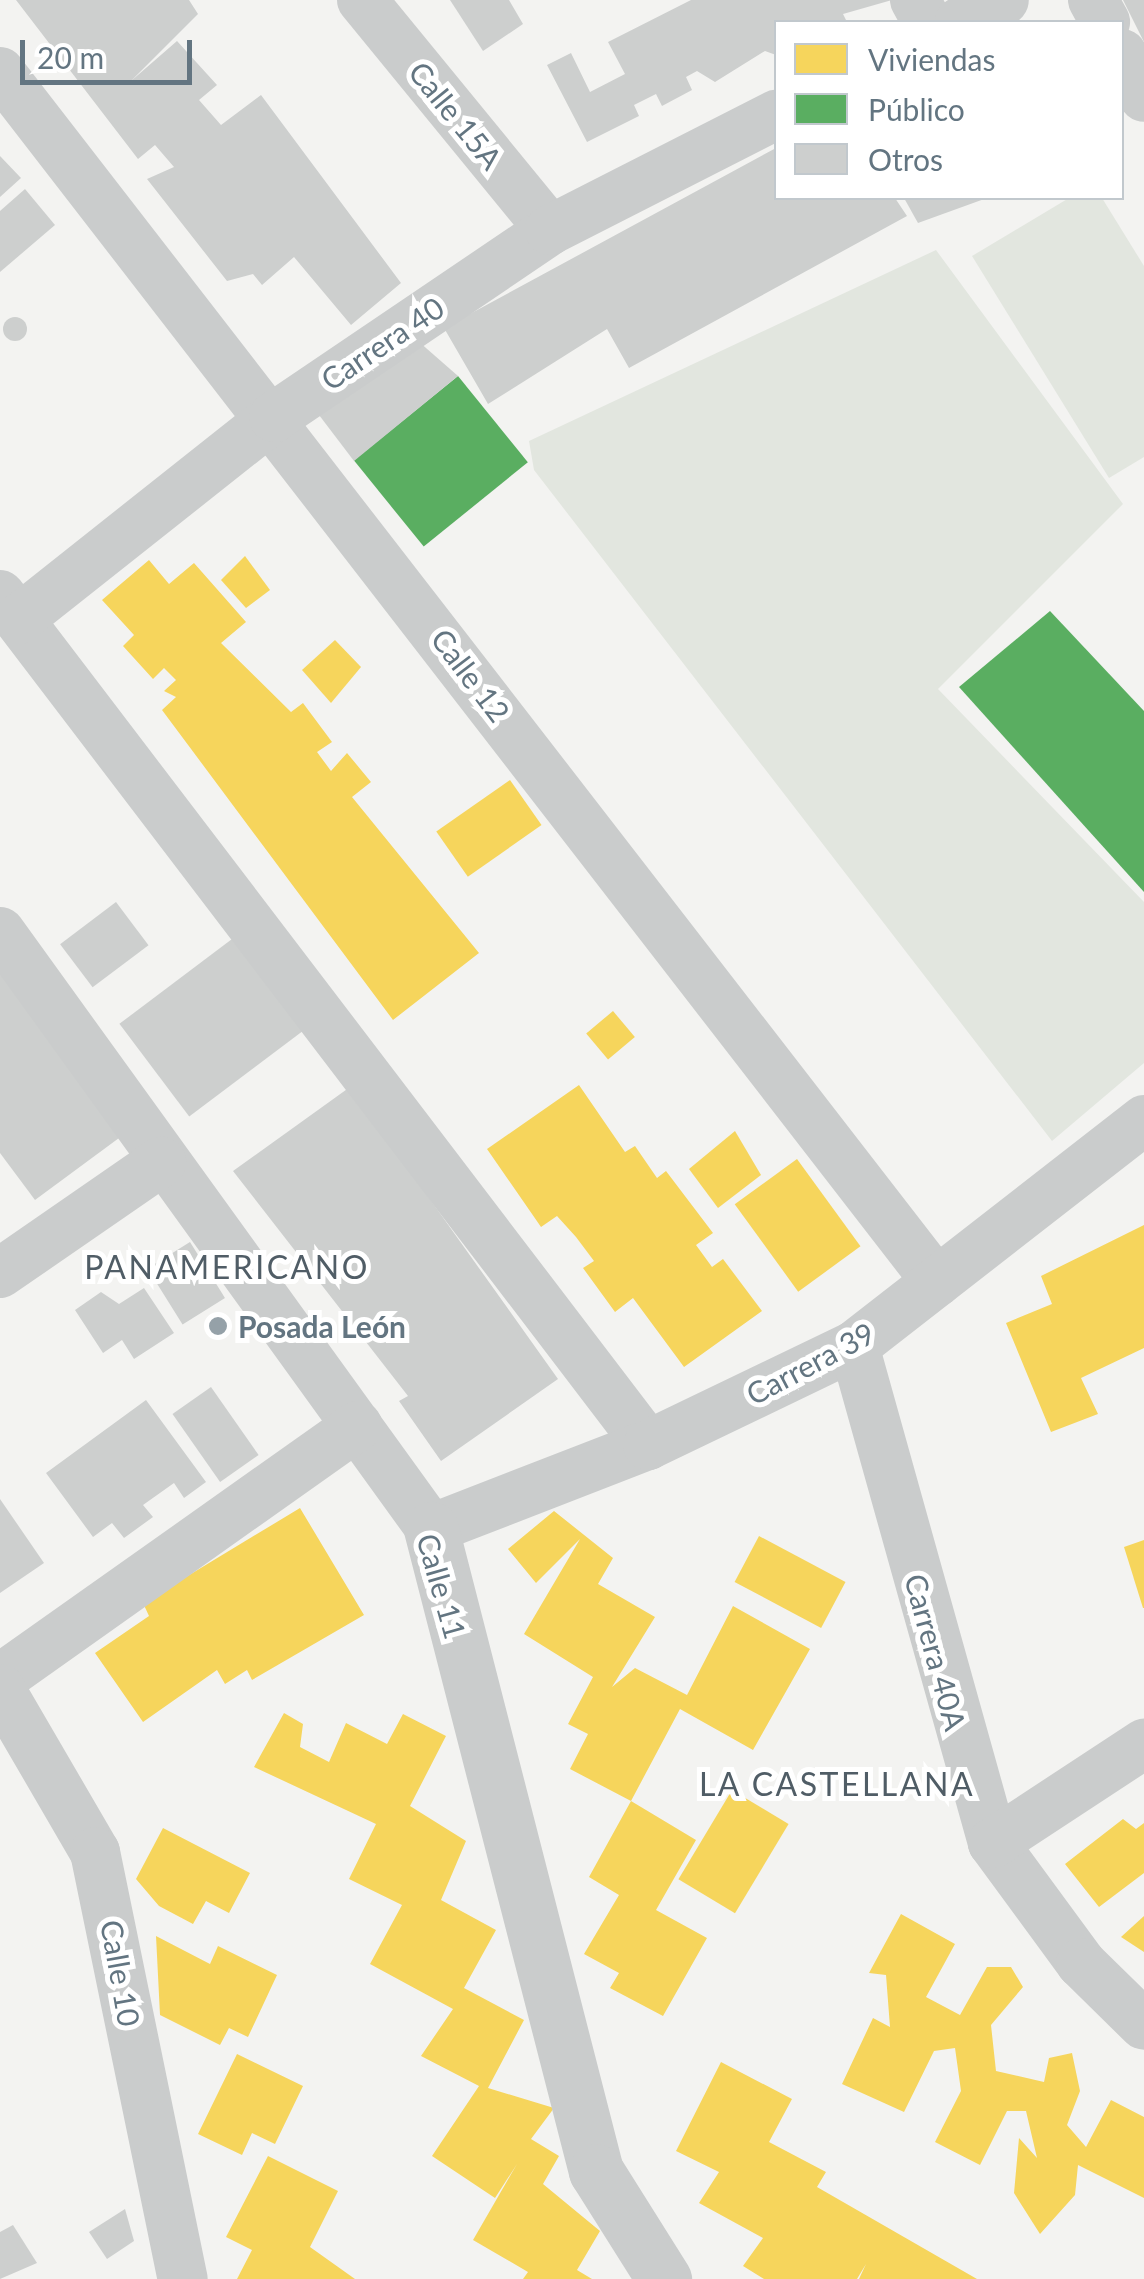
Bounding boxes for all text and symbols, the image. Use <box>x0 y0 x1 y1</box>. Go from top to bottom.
scale bar <box>25 20 198 82</box>
legend <box>774 20 1124 200</box>
text: 20 m <box>37 39 104 75</box>
text: Viviendas <box>868 41 995 77</box>
street label: Calle 15A <box>402 54 510 176</box>
text: Público <box>868 91 965 127</box>
text: Otros <box>868 141 943 177</box>
street label: Carrera 40 <box>314 289 450 397</box>
street label: Calle 12 <box>424 621 518 729</box>
district label: PANAMERICANO <box>84 1248 370 1286</box>
place label: Posada León <box>238 1308 406 1344</box>
street label: Carrera 39 <box>740 1314 880 1412</box>
marker: Posada León <box>207 1315 229 1337</box>
street label: Calle 11 <box>410 1529 474 1643</box>
street label: Carrera 40A <box>898 1570 974 1734</box>
district label: LA CASTELLANA <box>698 1765 976 1803</box>
street label: Calle 10 <box>94 1917 148 2029</box>

